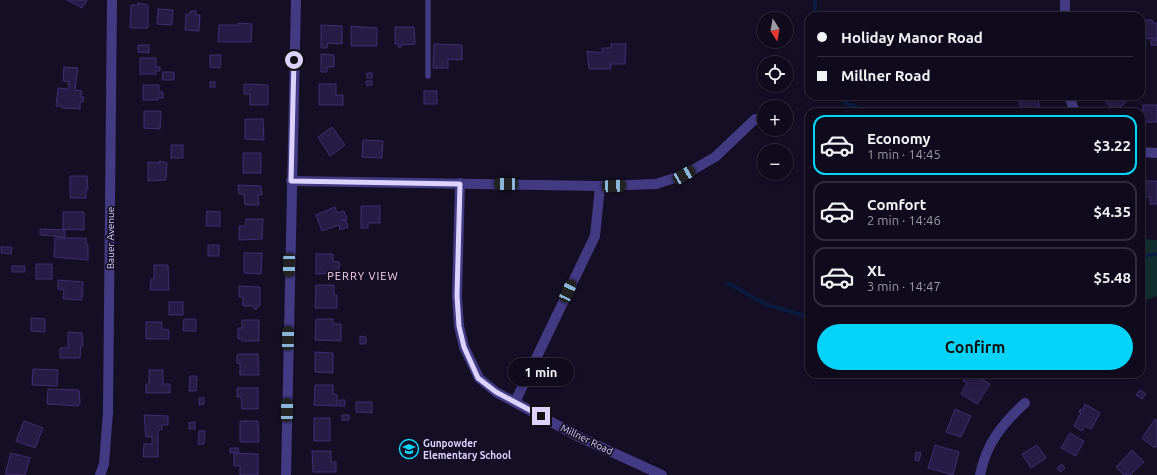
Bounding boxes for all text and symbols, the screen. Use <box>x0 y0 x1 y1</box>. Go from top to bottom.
north arrow <box>757 12 793 48</box>
map controls <box>757 12 793 180</box>
text: Holiday Manor Road <box>841 29 983 46</box>
route start <box>285 51 303 69</box>
button: locate <box>757 56 793 92</box>
text: Millner Road <box>841 67 930 84</box>
button: + <box>757 100 793 136</box>
icon: car <box>819 127 855 163</box>
text: Economy <box>867 130 931 147</box>
text: $3.22 <box>1093 137 1131 154</box>
button: − <box>757 144 793 180</box>
text: 1 min · 14:45 <box>867 147 941 161</box>
car <box>671 164 697 186</box>
car <box>494 178 518 190</box>
car <box>602 180 626 192</box>
icon: car <box>819 193 855 229</box>
text: Comfort <box>867 196 926 213</box>
text: $4.35 <box>1093 203 1131 220</box>
street label: Bauer Avenue <box>105 207 116 269</box>
text: 2 min · 14:46 <box>867 213 941 227</box>
car <box>283 253 295 277</box>
icon: car <box>819 259 855 295</box>
text: XL <box>867 262 885 279</box>
text: $5.48 <box>1093 269 1131 286</box>
district label: PERRY VIEW <box>327 270 399 282</box>
car <box>557 278 579 304</box>
text: 3 min · 14:47 <box>867 279 941 293</box>
button: Confirm <box>817 324 1133 370</box>
car <box>282 326 294 350</box>
callout: 1 min <box>508 358 574 386</box>
text: 1 min <box>525 365 557 379</box>
car <box>281 398 293 422</box>
route end <box>532 407 550 425</box>
street label: Millner Road <box>559 422 615 457</box>
school or university icon: Gunpowder Elementary School <box>398 438 420 460</box>
place label: Gunpowder Elementary School <box>423 438 511 461</box>

